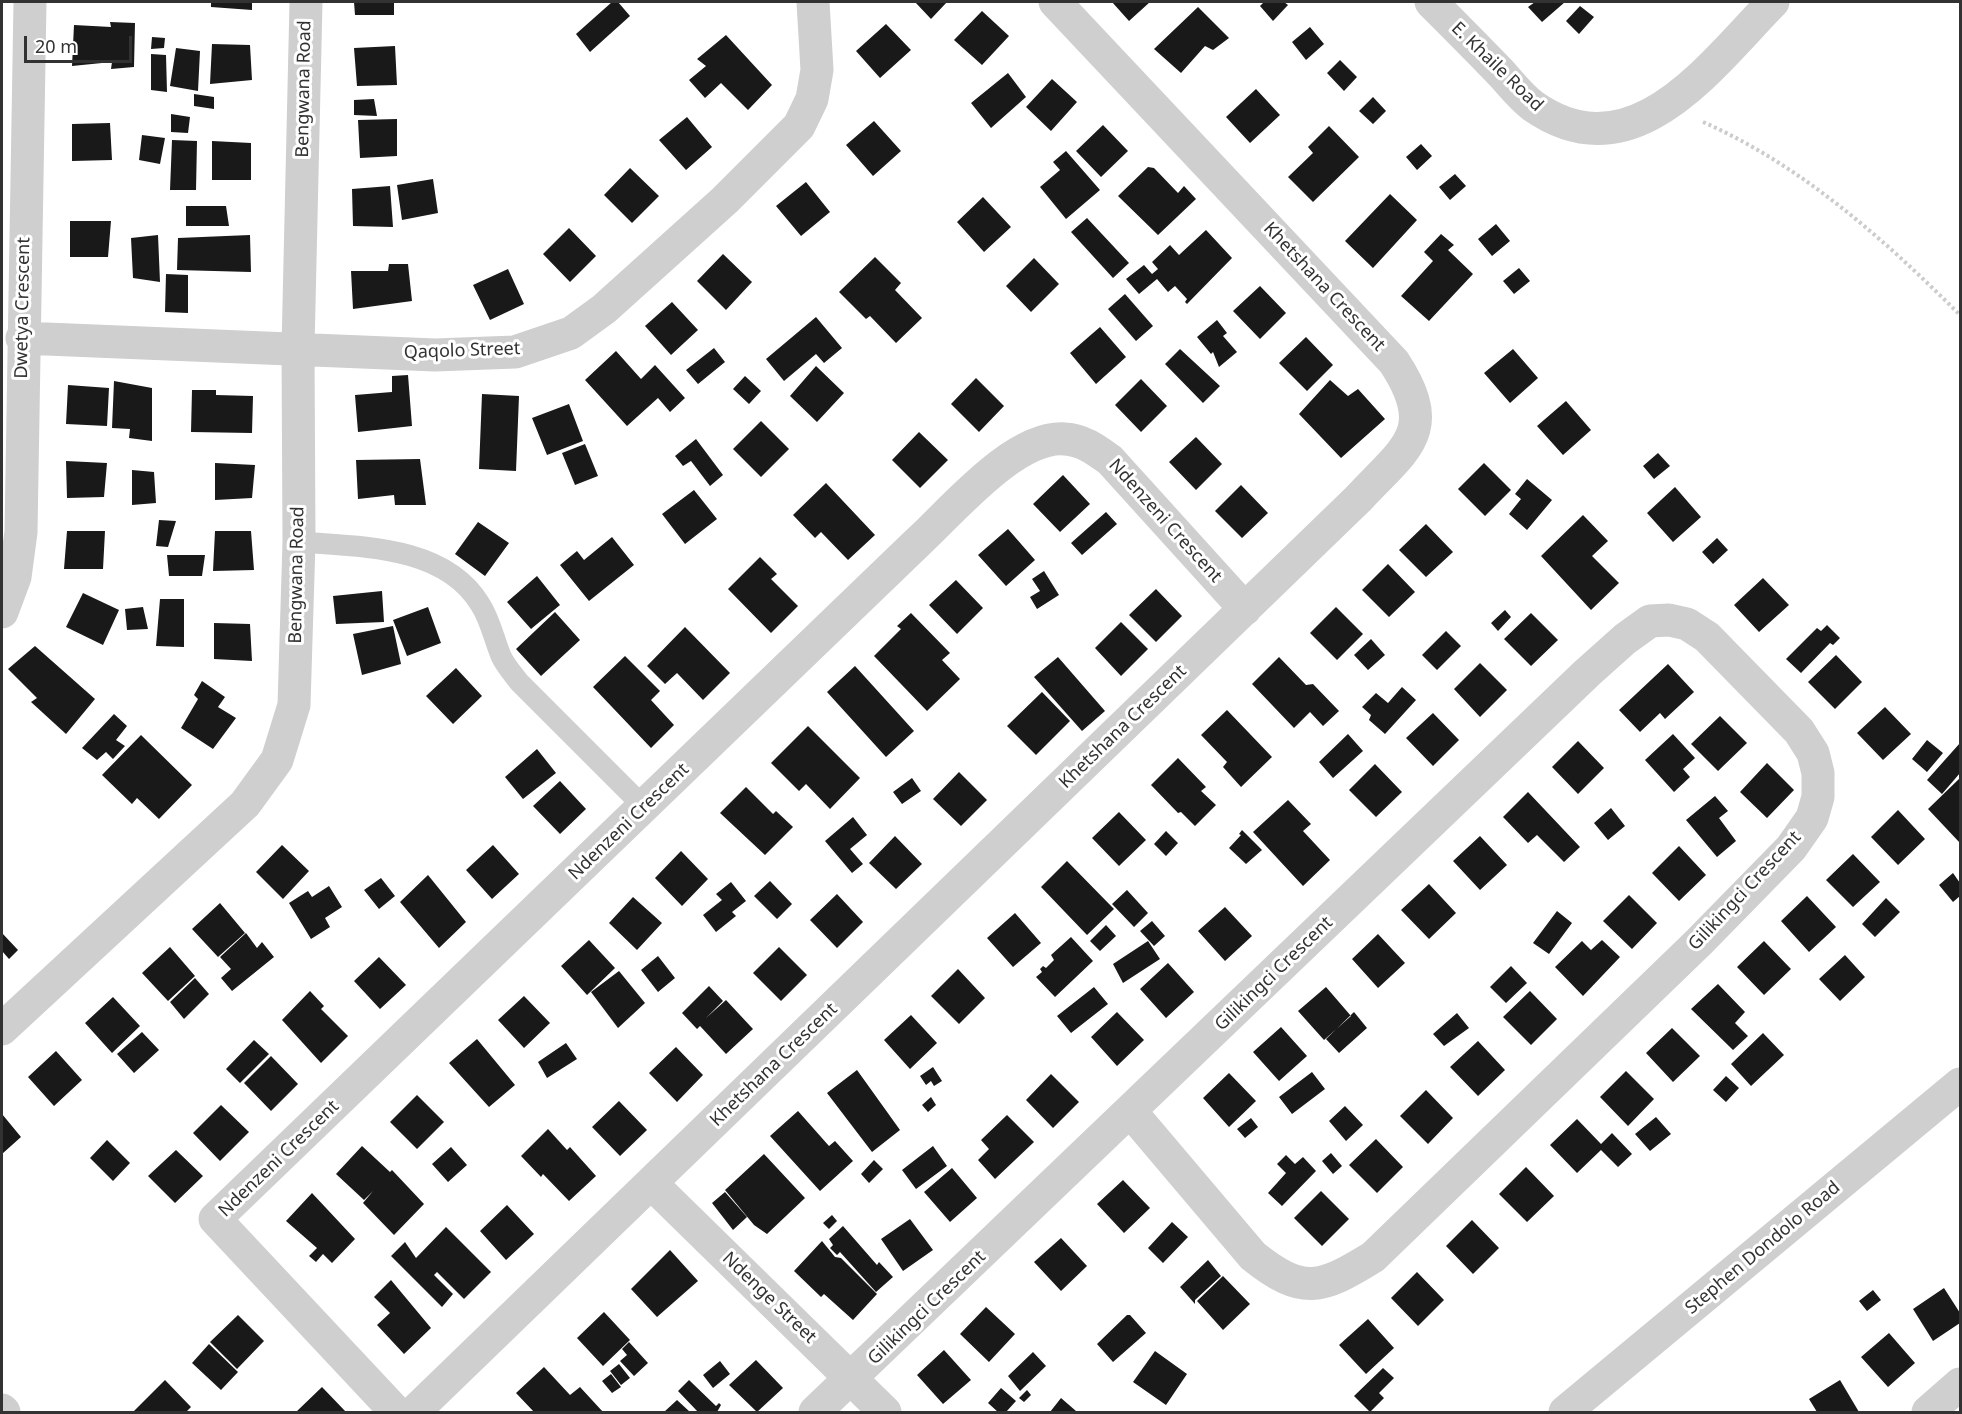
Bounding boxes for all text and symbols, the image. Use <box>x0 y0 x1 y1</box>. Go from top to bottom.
street label: E. Khaile Road <box>1447 18 1547 116</box>
street label: Bengwana Road <box>292 20 316 158</box>
scale bar <box>27 24 135 62</box>
text: 20 m <box>35 34 77 58</box>
street label: Khetshana Crescent <box>1259 218 1389 356</box>
street label: Dwetya Crescent <box>11 237 35 379</box>
street label: Qaqolo Street <box>403 338 521 364</box>
street label: Ndenzeni Crescent <box>1104 455 1226 587</box>
street label: Bengwana Road <box>285 506 309 644</box>
street label: Khetshana Crescent <box>1055 661 1191 793</box>
street label: Ndenzeni Crescent <box>564 759 694 885</box>
street label: Gilikingci Crescent <box>1684 827 1806 955</box>
street label: Gilikingci Crescent <box>1211 912 1337 1036</box>
street label: Khetshana Crescent <box>706 999 842 1131</box>
street label: Ndenzeni Crescent <box>214 1096 344 1222</box>
street label: Stephen Dondolo Road <box>1681 1177 1845 1319</box>
street label: Gilikingci Crescent <box>864 1246 990 1370</box>
street label: Ndenge Street <box>718 1248 820 1348</box>

